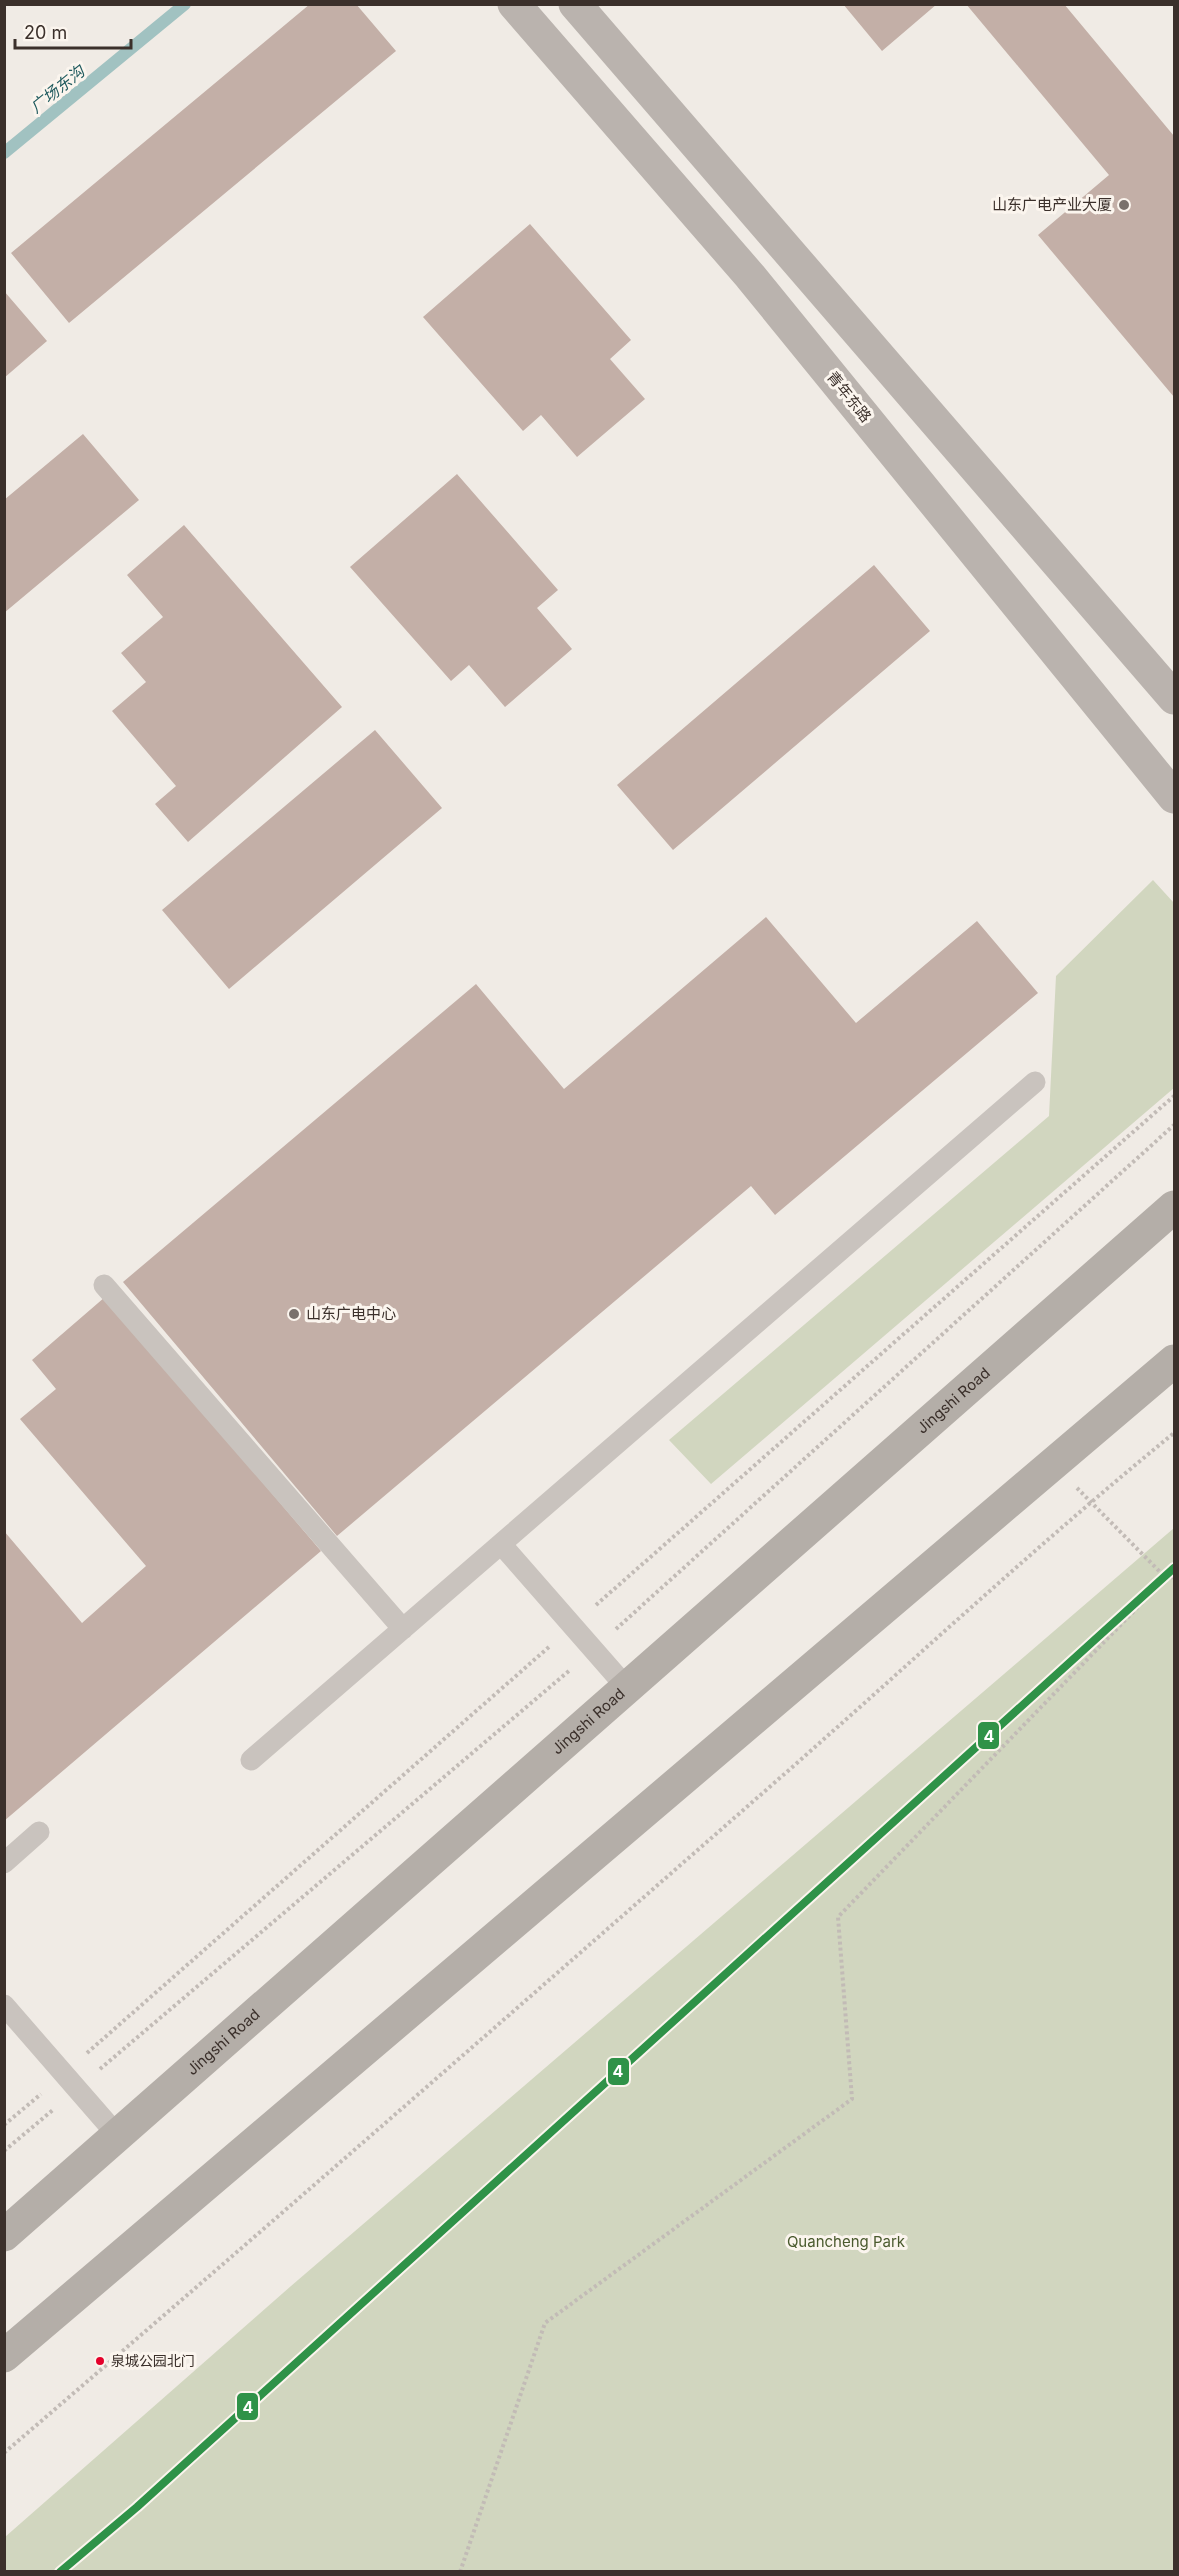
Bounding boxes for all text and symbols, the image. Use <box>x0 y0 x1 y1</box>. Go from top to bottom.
scale bar <box>15 12 130 50</box>
text: 20 m <box>24 22 67 43</box>
water label: 广场东沟 <box>26 60 90 117</box>
place label: 山东广电产业大厦 <box>992 195 1112 214</box>
marker: 山东广电产业大厦 <box>1117 198 1131 212</box>
street label: 青年东路 <box>823 367 876 426</box>
place label: 山东广电中心 <box>306 1304 396 1323</box>
marker: 山东广电中心 <box>287 1307 301 1321</box>
street label: Jingshi Road <box>913 1363 994 1438</box>
street label: Jingshi Road <box>548 1684 629 1758</box>
line badge: 4 <box>977 1721 1000 1750</box>
text: 4 <box>984 1726 995 1746</box>
street label: Jingshi Road <box>183 2005 264 2079</box>
line badge: 4 <box>607 2057 630 2086</box>
text: 4 <box>613 2061 624 2081</box>
park label: Quancheng Park <box>787 2232 906 2251</box>
place label: 泉城公园北门 <box>111 2352 195 2369</box>
marker: 泉城公园北门 <box>94 2355 106 2367</box>
line badge: 4 <box>236 2392 259 2421</box>
text: 4 <box>243 2397 254 2417</box>

